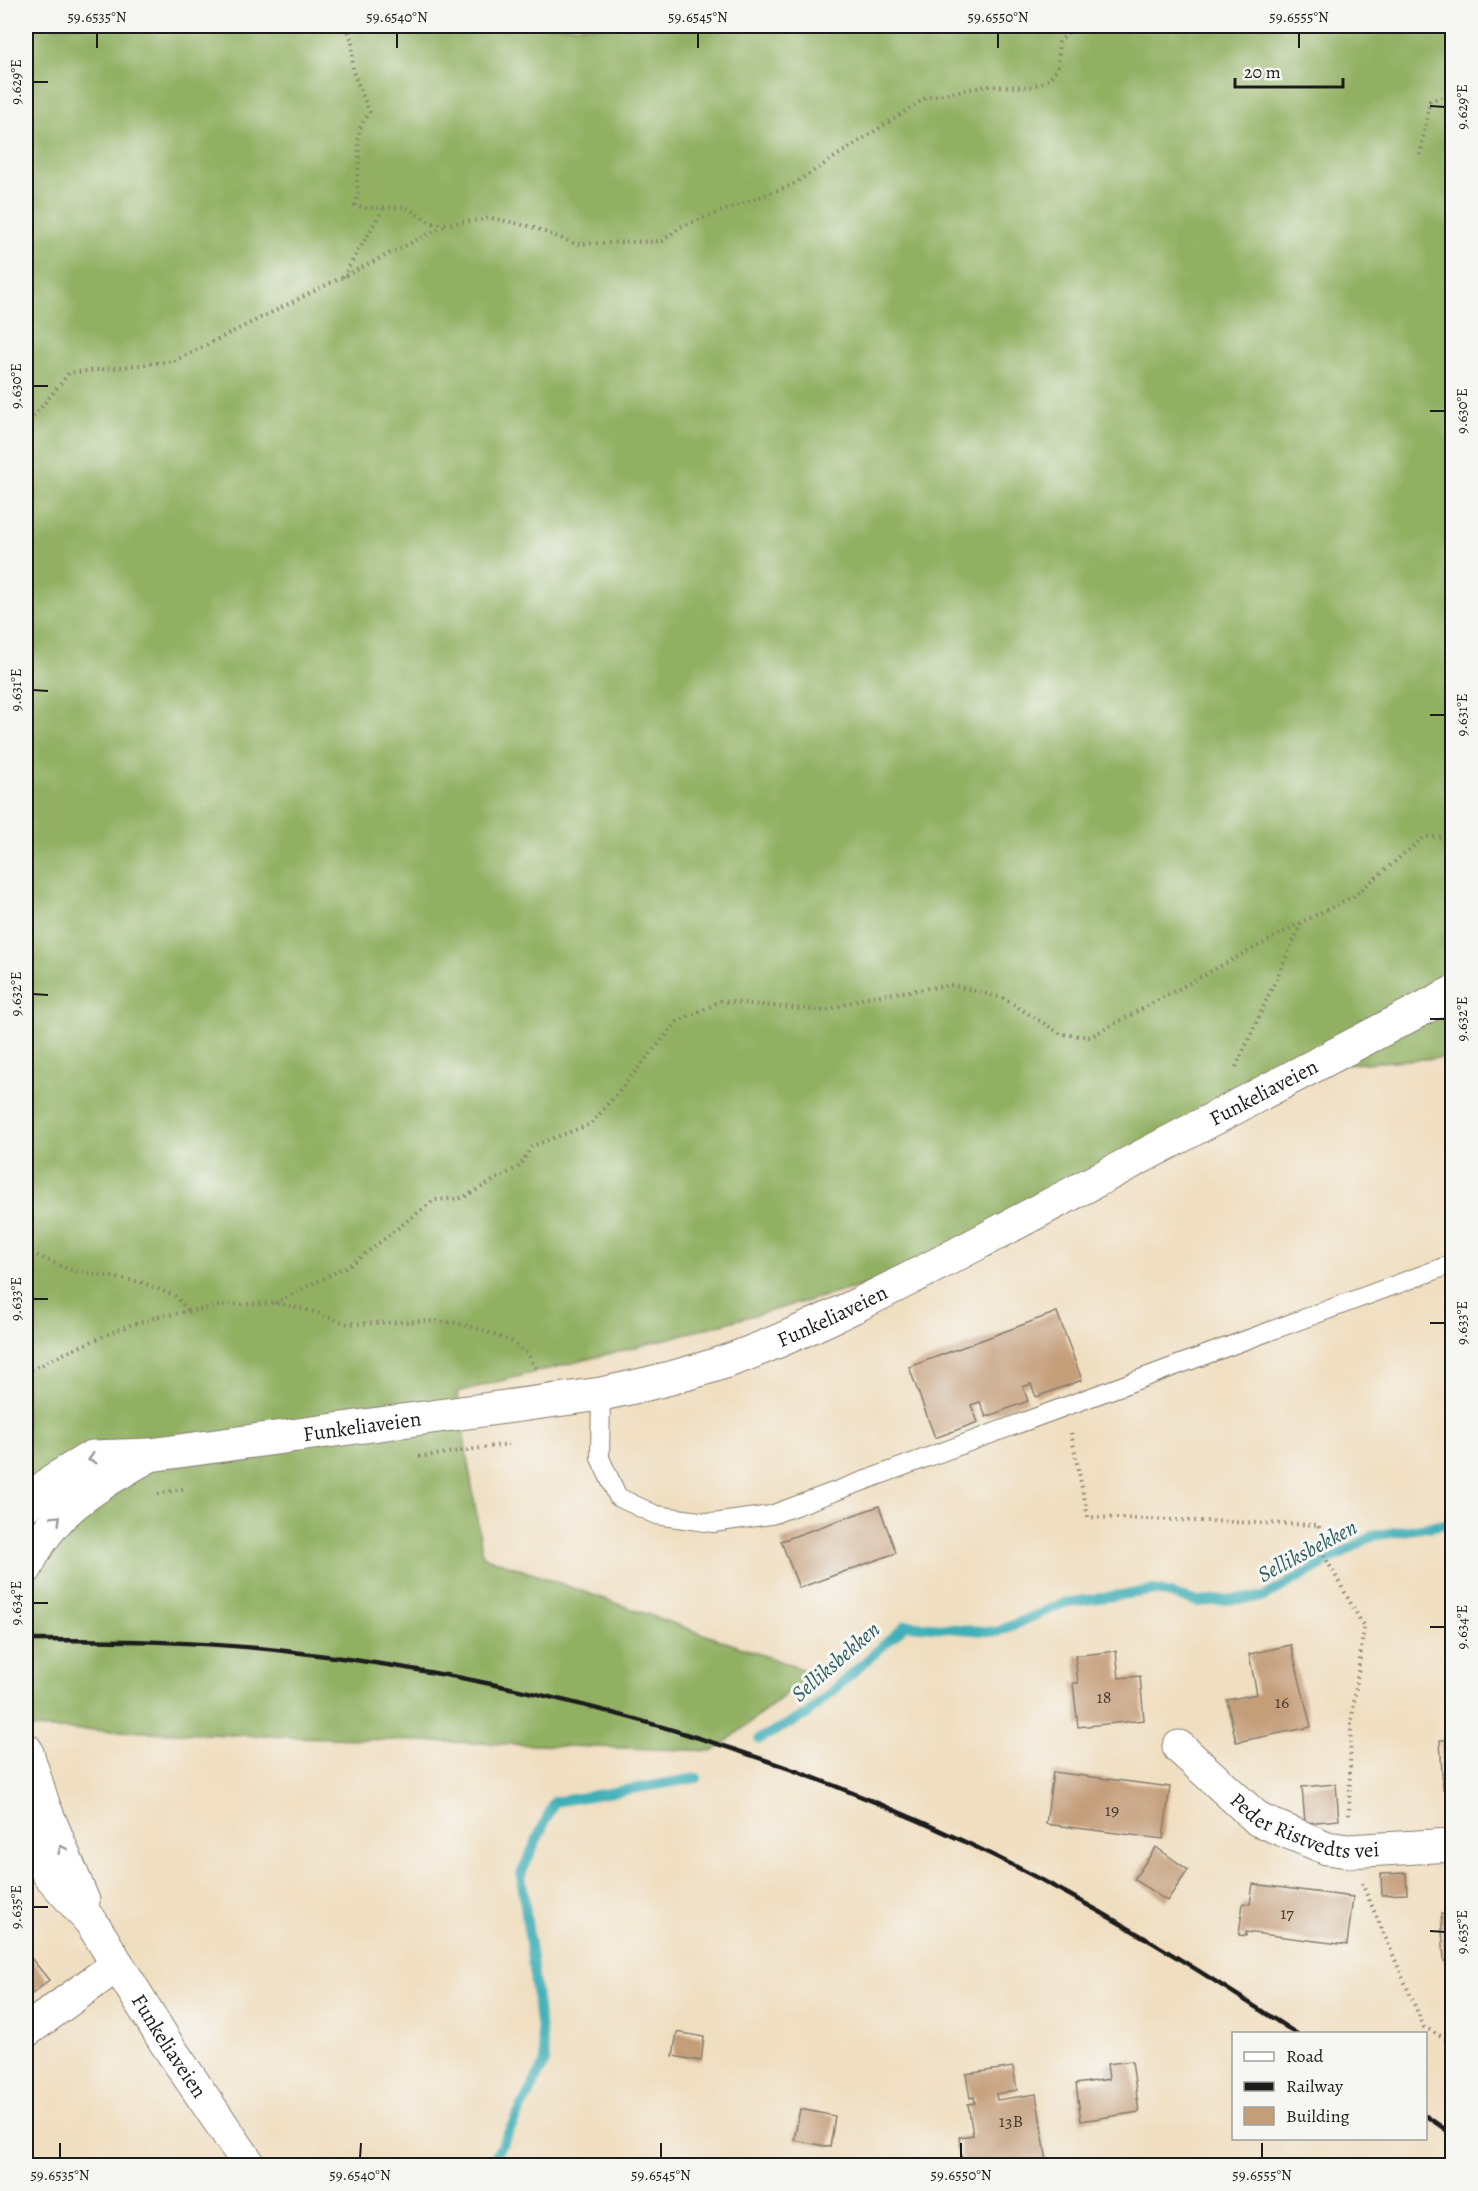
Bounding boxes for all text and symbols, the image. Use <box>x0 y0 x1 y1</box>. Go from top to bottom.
text: 59.6535°N <box>67 7 127 27</box>
text: 59.6540°N <box>366 7 428 27</box>
text: 59.6545°N <box>668 7 728 27</box>
text: 59.6550°N <box>968 7 1029 27</box>
text: 59.6555°N <box>1269 7 1329 27</box>
scale bar <box>1235 51 1343 89</box>
text: 9.629°E <box>6 59 26 105</box>
text: 20 m <box>1244 60 1281 84</box>
text: 9.629°E <box>1452 84 1472 130</box>
text: 9.630°E <box>6 363 26 409</box>
text: 9.630°E <box>1452 388 1472 434</box>
text: 9.631°E <box>6 668 26 712</box>
text: 9.631°E <box>1452 693 1472 737</box>
text: 9.632°E <box>6 971 26 1017</box>
text: 9.632°E <box>1452 996 1472 1042</box>
street label: Funkeliaveien <box>1205 1052 1323 1133</box>
text: 9.633°E <box>6 1277 26 1321</box>
street label: Funkeliaveien <box>773 1278 892 1354</box>
text: 9.633°E <box>1452 1301 1472 1345</box>
street label: Funkeliaveien <box>301 1404 423 1448</box>
one-way arrow <box>87 1452 97 1465</box>
water label: Selliksbekken <box>1253 1512 1362 1590</box>
one-way arrow <box>50 1516 61 1526</box>
text: 9.634°E <box>6 1581 26 1625</box>
text: 9.634°E <box>1452 1605 1472 1649</box>
water label: Selliksbekken <box>785 1615 887 1709</box>
house number: 18 <box>1097 1685 1111 1709</box>
house number: 16 <box>1275 1690 1289 1714</box>
street label: Peder Ristvedts vei <box>1224 1786 1380 1865</box>
house number: 19 <box>1105 1798 1119 1822</box>
one-way arrow <box>57 1844 69 1855</box>
text: 9.635°E <box>6 1885 26 1929</box>
house number: 17 <box>1280 1901 1294 1925</box>
text: 9.635°E <box>1452 1910 1472 1954</box>
street label: Funkeliaveien <box>125 1989 213 2103</box>
legend <box>1232 2032 1427 2140</box>
text: Road <box>1286 2044 1324 2068</box>
text: Railway <box>1286 2074 1344 2098</box>
text: Building <box>1286 2104 1350 2128</box>
house number: 13B <box>999 2109 1023 2133</box>
text: 59.6535°N <box>30 2165 90 2185</box>
text: 59.6540°N <box>329 2165 391 2185</box>
text: 59.6545°N <box>631 2165 691 2185</box>
text: 59.6550°N <box>931 2165 992 2185</box>
text: 59.6555°N <box>1232 2165 1292 2185</box>

